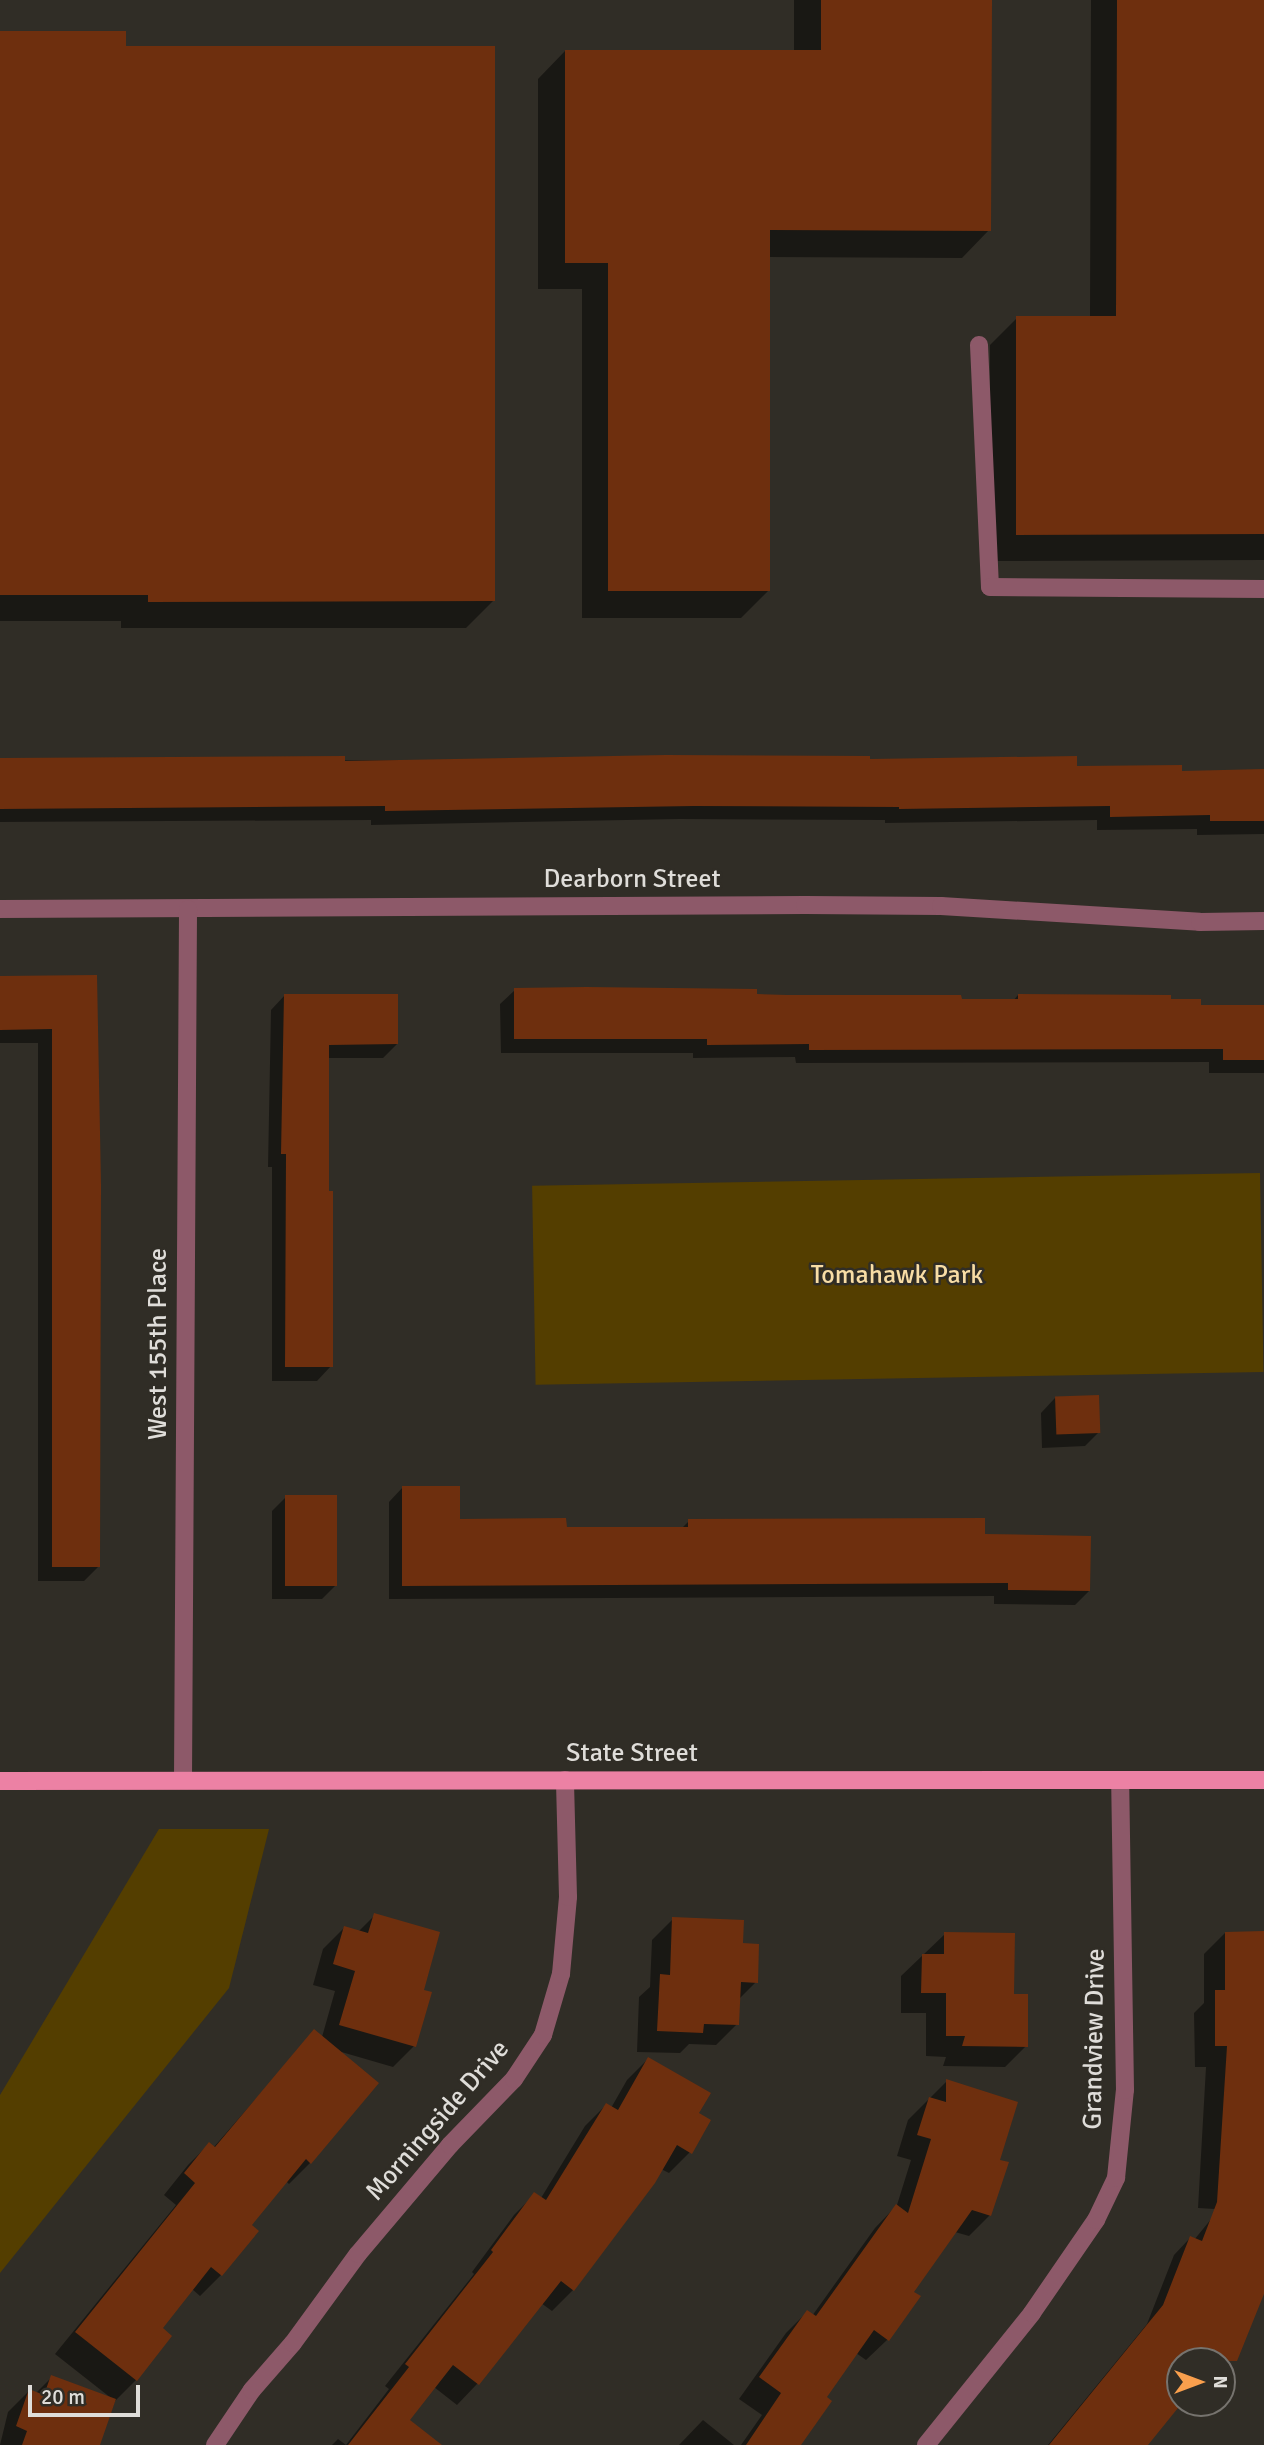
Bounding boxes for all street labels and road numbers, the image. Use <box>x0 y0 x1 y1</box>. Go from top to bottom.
street label: Dearborn Street <box>543 864 721 896</box>
street label: West 155th Place <box>143 1248 175 1440</box>
street label: State Street <box>566 1738 698 1770</box>
street label: Grandview Drive <box>1078 1948 1112 2130</box>
street label: Morningside Drive <box>360 2034 516 2208</box>

